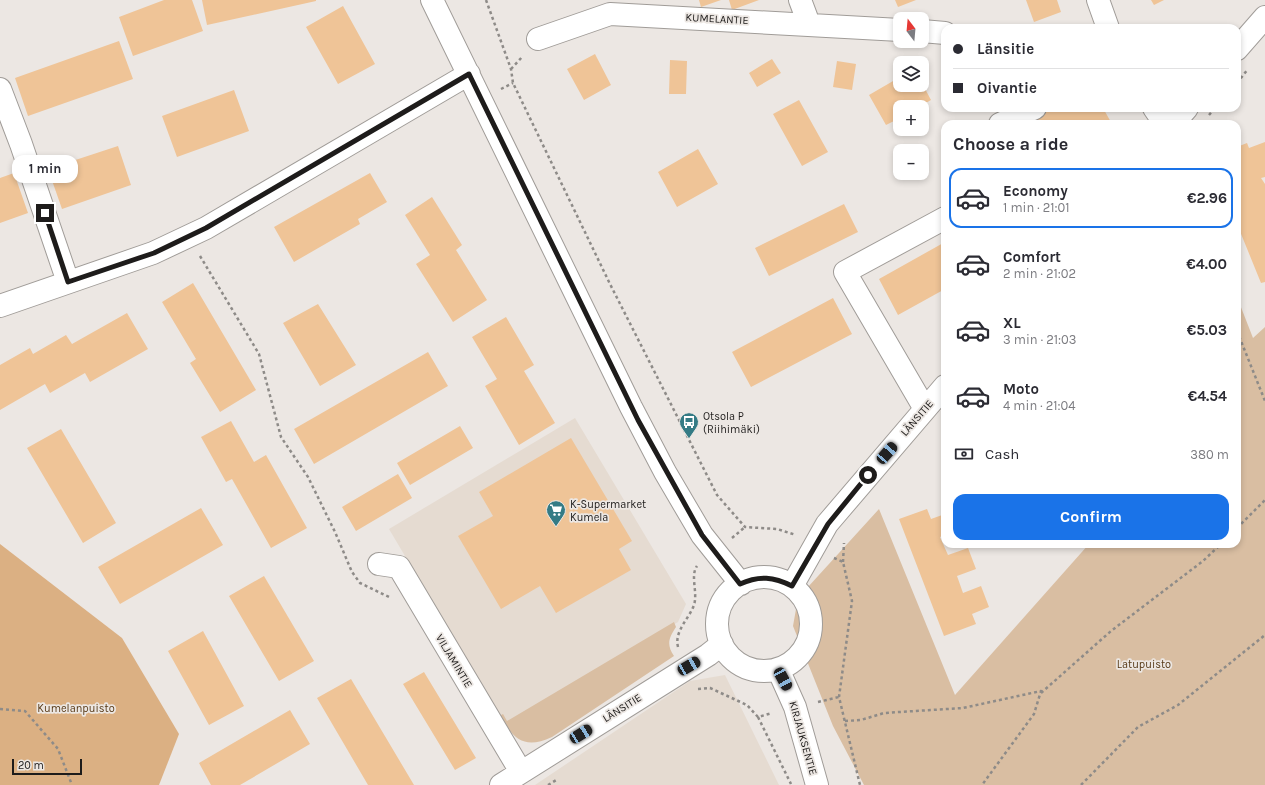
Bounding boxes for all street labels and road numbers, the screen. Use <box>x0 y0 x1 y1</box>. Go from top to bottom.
street label: KUMELANTIE <box>685 11 749 27</box>
street label: LÄNSITIE <box>897 397 936 439</box>
street label: VILJAMINTIE <box>433 632 475 690</box>
street label: LÄNSITIE <box>600 690 644 725</box>
street label: KIRJAUKSENTIE <box>786 700 820 776</box>

